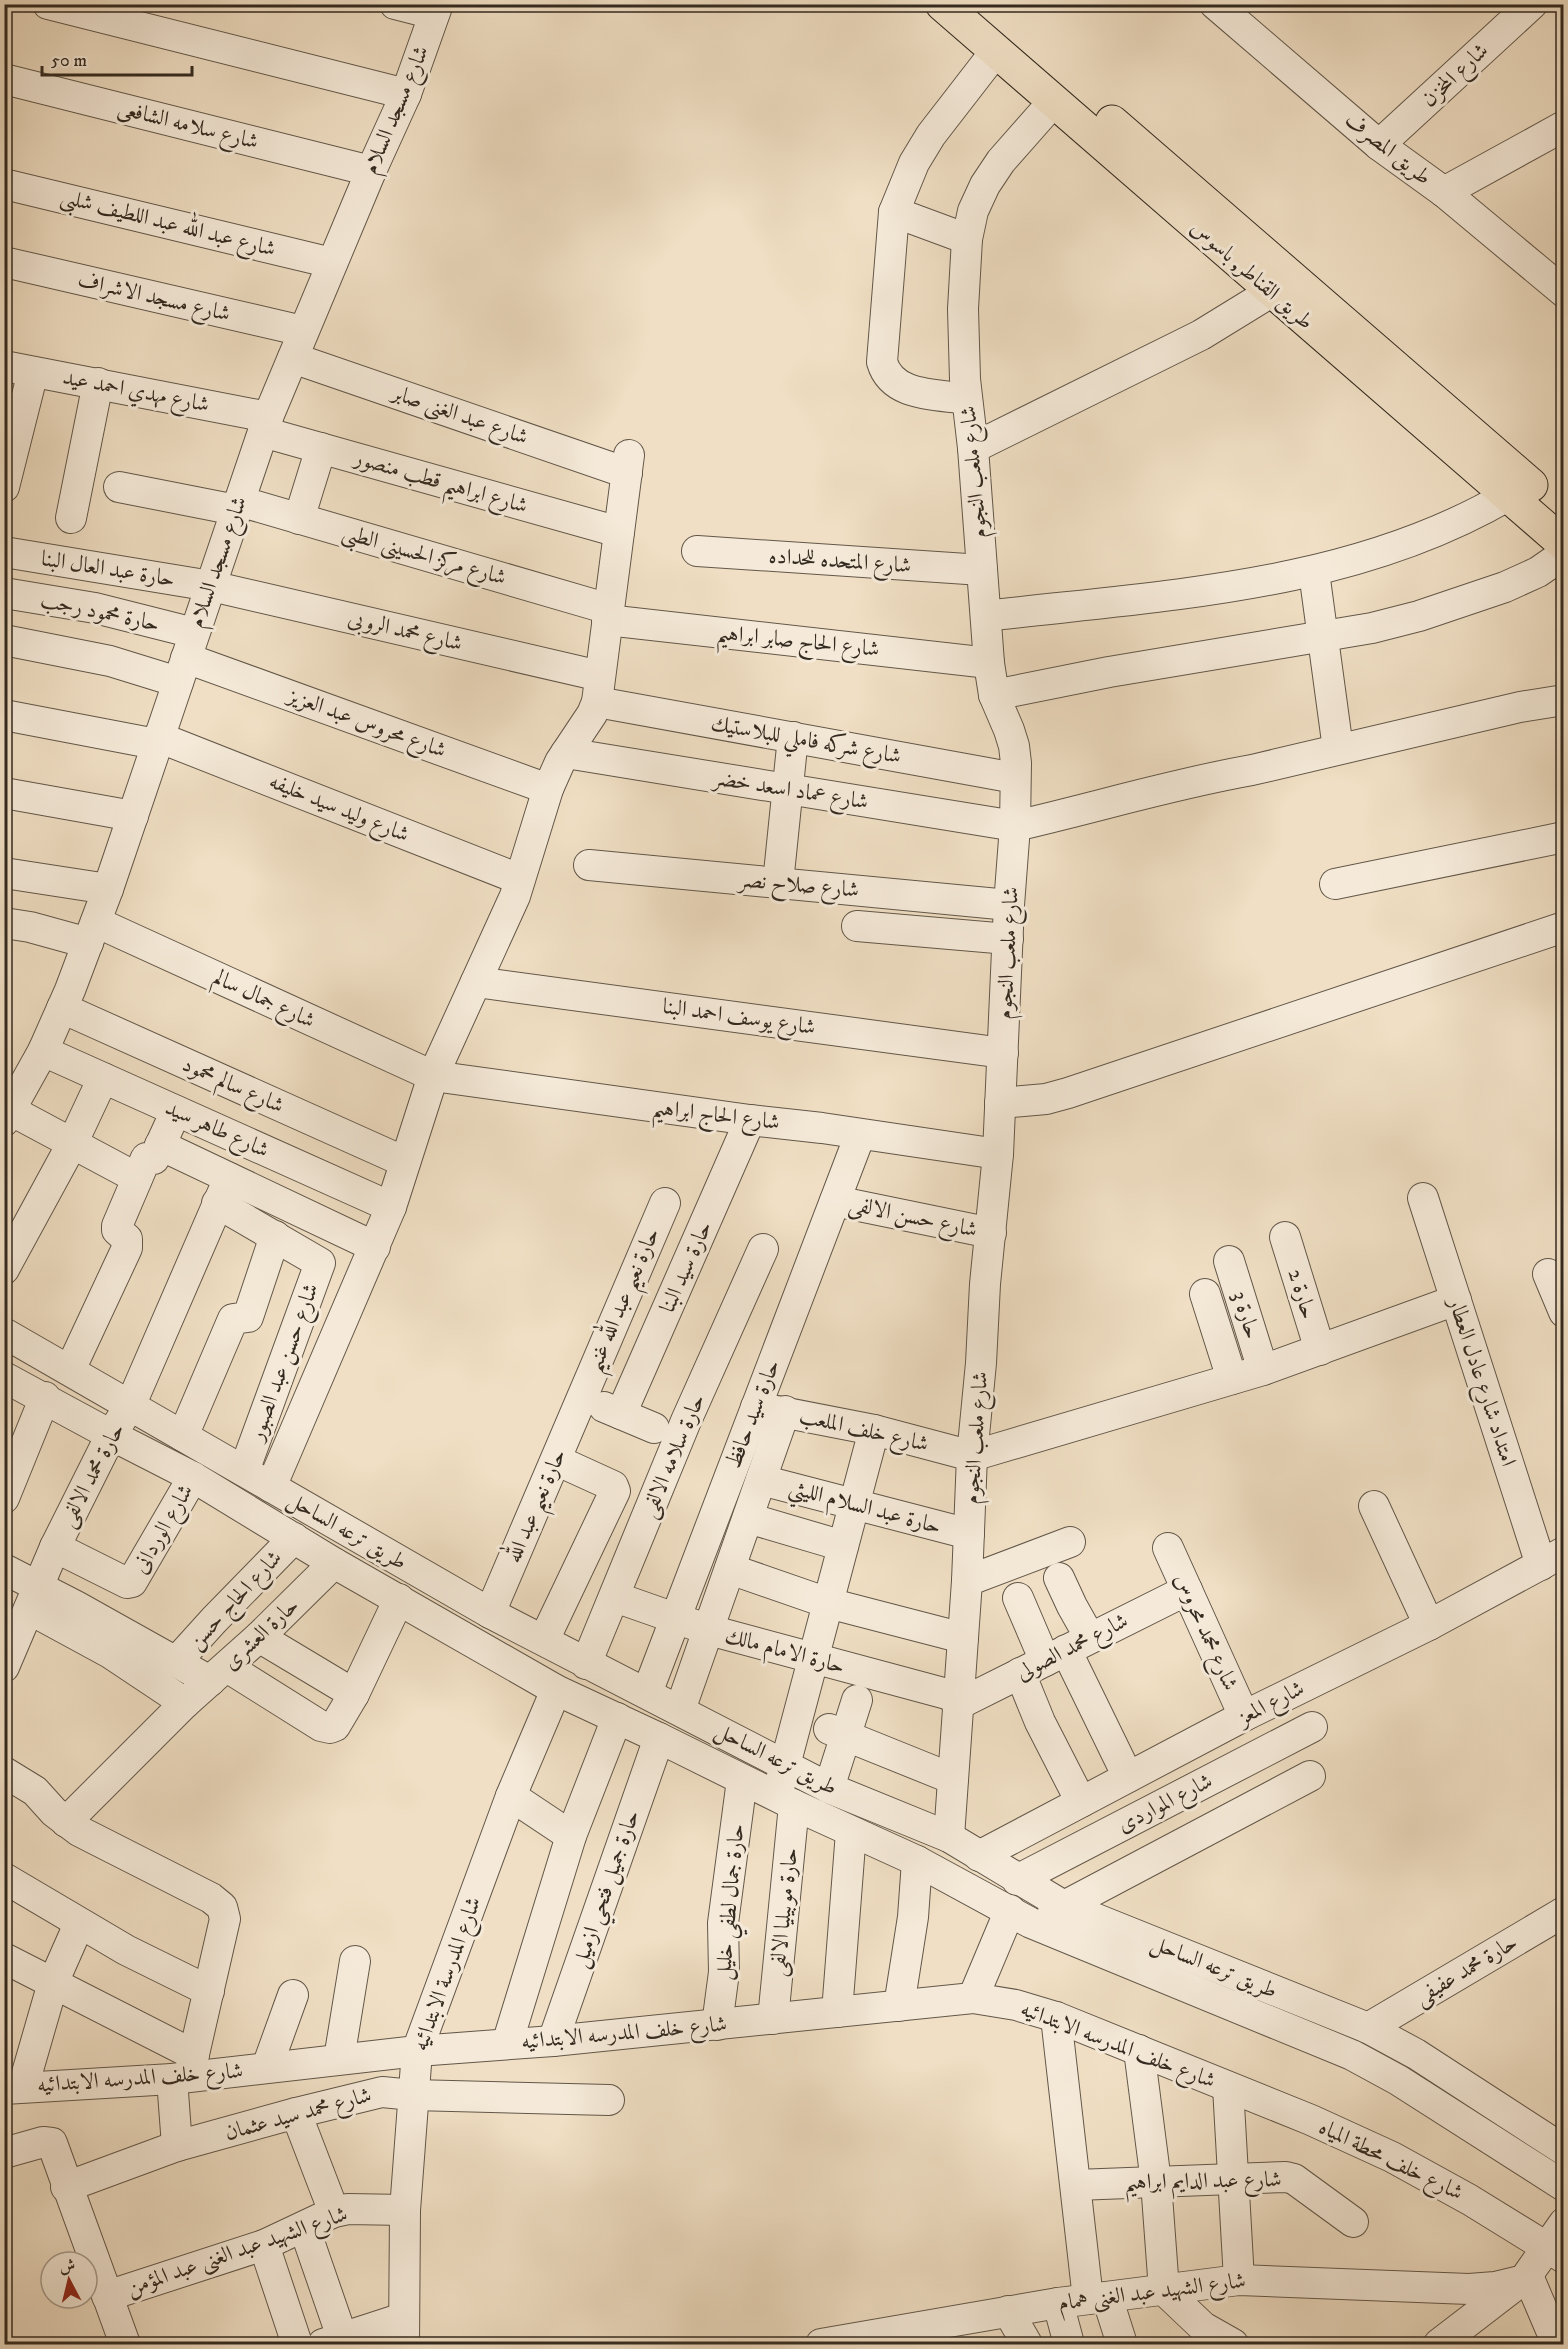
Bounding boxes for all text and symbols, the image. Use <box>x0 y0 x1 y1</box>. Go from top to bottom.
street label: شارع المخزن <box>1416 37 1497 116</box>
scale bar <box>42 39 192 77</box>
street label: شارع مسجد السلام <box>357 42 440 180</box>
text: 50 m <box>51 50 87 72</box>
street label: شارع سلامه الشافعى <box>114 94 261 159</box>
street label: طريق المصرف <box>1339 107 1437 191</box>
street label: شارع عبد الله عبد اللطيف شلبى <box>57 178 280 267</box>
street label: طريق القناطر, باسوس <box>1185 214 1319 336</box>
street label: شارع مسجد الاشراف <box>74 266 233 332</box>
street label: شارع مهدي احمد عيد <box>60 364 211 422</box>
street label: شارع عبد الغنى صابر <box>385 378 532 455</box>
street label: شارع ملعب النجوم <box>955 404 998 539</box>
street label: شارع ابراهيم قطب منصور <box>347 444 531 526</box>
street label: شارع مسجد السلام <box>183 493 258 633</box>
street label: شارع مركز الحسينى الطبى <box>338 519 509 595</box>
street label: شارع المتحده للحداده <box>768 543 912 583</box>
street label: حارة عبد العال البنا <box>39 545 177 593</box>
street label: حارة محمود رجب <box>38 586 162 638</box>
street label: شارع محمد الروبى <box>344 605 465 661</box>
street label: شارع الحاج صابر ابراهيم <box>714 619 881 670</box>
street label: شارع محروس عبد العزيز <box>281 681 450 768</box>
street label: شارع شركه فاملي للبلاستيك <box>708 709 903 777</box>
street label: شارع عماد اسعد خضر <box>709 764 870 820</box>
street label: شارع وليد سيد خليفه <box>264 768 413 852</box>
street label: شارع صلاح نصر <box>735 866 860 909</box>
street label: شارع ملعب النجوم <box>991 886 1030 1020</box>
street label: شارع جمال سالم <box>207 964 319 1039</box>
street label: شارع يوسف احمد البنا <box>660 993 817 1045</box>
street label: شارع سالم محمود <box>176 1051 288 1124</box>
street label: شارع طاهر سيد <box>159 1094 273 1168</box>
street label: شارع الحاج ابراهيم <box>650 1094 781 1143</box>
street label: شارع حسن الالفى <box>845 1190 980 1248</box>
street label: حارة سيد البنا <box>654 1217 718 1317</box>
street label: حارة نعيم عبد الله غنيم <box>576 1222 672 1379</box>
street label: حارة 2 <box>1282 1266 1322 1322</box>
street label: شارع حسن عبد الصبور <box>242 1280 329 1448</box>
street label: حارة 3 <box>1226 1288 1266 1342</box>
street label: امتداد شارع عادل العطار <box>1438 1292 1522 1471</box>
street label: حارة سيد حافظ <box>720 1356 786 1472</box>
street label: شارع ملعب النجوم <box>958 1371 999 1506</box>
street label: حارة سلامه الالفى <box>635 1390 713 1523</box>
street label: شارع خلف الملعب <box>796 1402 931 1462</box>
street label: حارة محمد الالفى <box>53 1418 132 1532</box>
street label: حارة نعيم عبد الله <box>495 1443 579 1570</box>
street label: حارة عبد السلام الليثي <box>784 1474 944 1546</box>
street label: شارع الوردانى <box>127 1479 203 1581</box>
street label: طريق ترعه الساحل <box>282 1486 412 1577</box>
street label: شارع الحاج حسن <box>182 1545 292 1659</box>
street label: شارع محمد محروس <box>1164 1569 1244 1696</box>
street label: حارة العشرى <box>217 1592 305 1676</box>
street label: شارع محمد الصولى <box>1012 1607 1134 1690</box>
street label: حارة الامام مالك <box>721 1622 848 1685</box>
street label: شارع المعز <box>1231 1675 1311 1736</box>
street label: طريق ترعه الساحل <box>710 1717 842 1802</box>
street label: شارع المواردى <box>1113 1768 1219 1842</box>
street label: حارة جميل فتحي ازميل <box>566 1807 651 1973</box>
street label: حارة جمال لطفي خليل <box>710 1823 758 1982</box>
street label: حارة موبيليا الالفى <box>764 1846 806 1978</box>
street label: شارع المدرسة الابتدائيه <box>407 1893 491 2056</box>
street label: طريق ترعه الساحل <box>1147 1929 1281 2005</box>
street label: حارة محمد عفيفى <box>1410 1929 1523 2013</box>
street label: شارع خلف المدرسه الابتدائيه <box>1015 1995 1219 2098</box>
street label: شارع خلف المدرسه الابتدائيه <box>520 2011 728 2059</box>
street label: شارع خلف المدرسه الابتدائيه <box>36 2057 244 2103</box>
street label: شارع محمد سيد عثمان <box>222 2081 375 2150</box>
street label: شارع خلف محطة المياه <box>1313 2113 1467 2210</box>
street label: شارع عبد الدايم ابراهيم <box>1124 2166 1282 2203</box>
street label: شارع الشهيد عبد الغنى عبد المؤمن <box>123 2200 352 2305</box>
north arrow <box>39 2250 99 2310</box>
text: ش <box>58 2255 76 2277</box>
street label: شارع الشهيد عبد الغنى همام <box>1057 2267 1248 2322</box>

